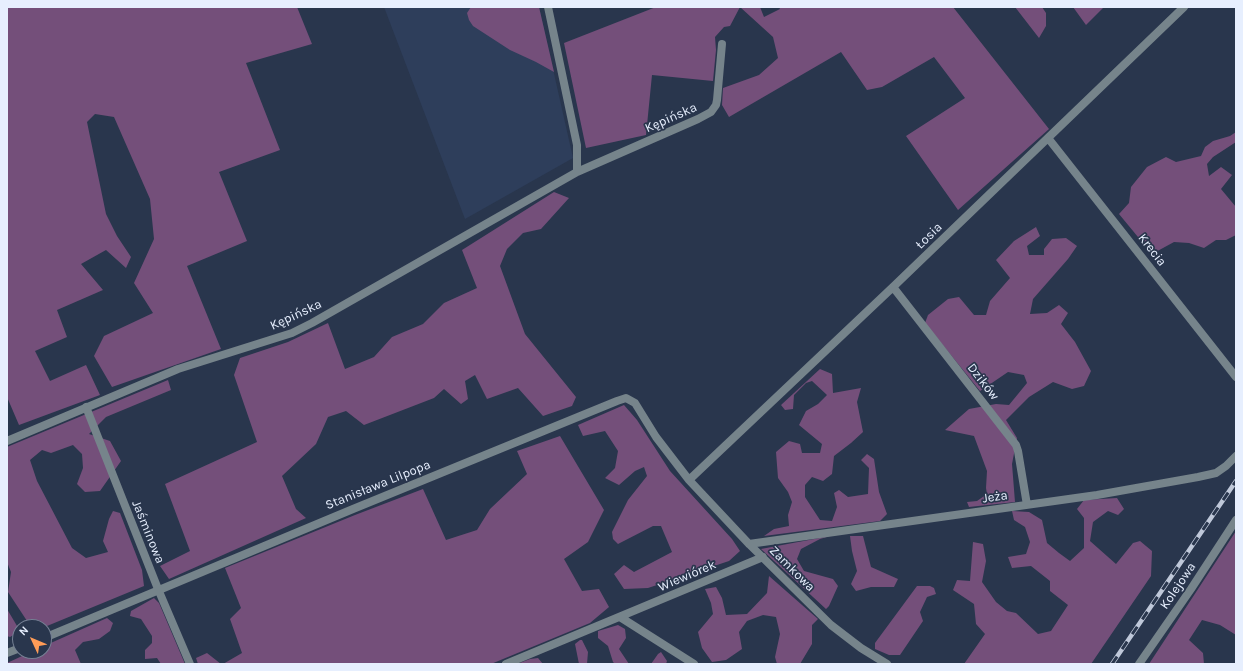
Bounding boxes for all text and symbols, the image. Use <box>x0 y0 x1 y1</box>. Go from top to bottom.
street label: Kępińska <box>643 100 699 136</box>
street label: Łosia <box>912 220 946 252</box>
street label: Krecia <box>1134 231 1170 269</box>
street label: Kępińska <box>268 296 324 334</box>
street label: Dzików <box>964 360 1002 404</box>
street label: Stanisława Lilpopa <box>323 457 433 513</box>
street label: Jeża <box>981 488 1009 506</box>
street label: Jaśminowa <box>128 498 168 566</box>
street label: Zamkowa <box>766 543 818 595</box>
street label: Wiewiórek <box>656 557 718 595</box>
street label: Kolejowa <box>1157 560 1199 612</box>
north arrow <box>12 619 52 659</box>
text: N <box>16 624 31 638</box>

